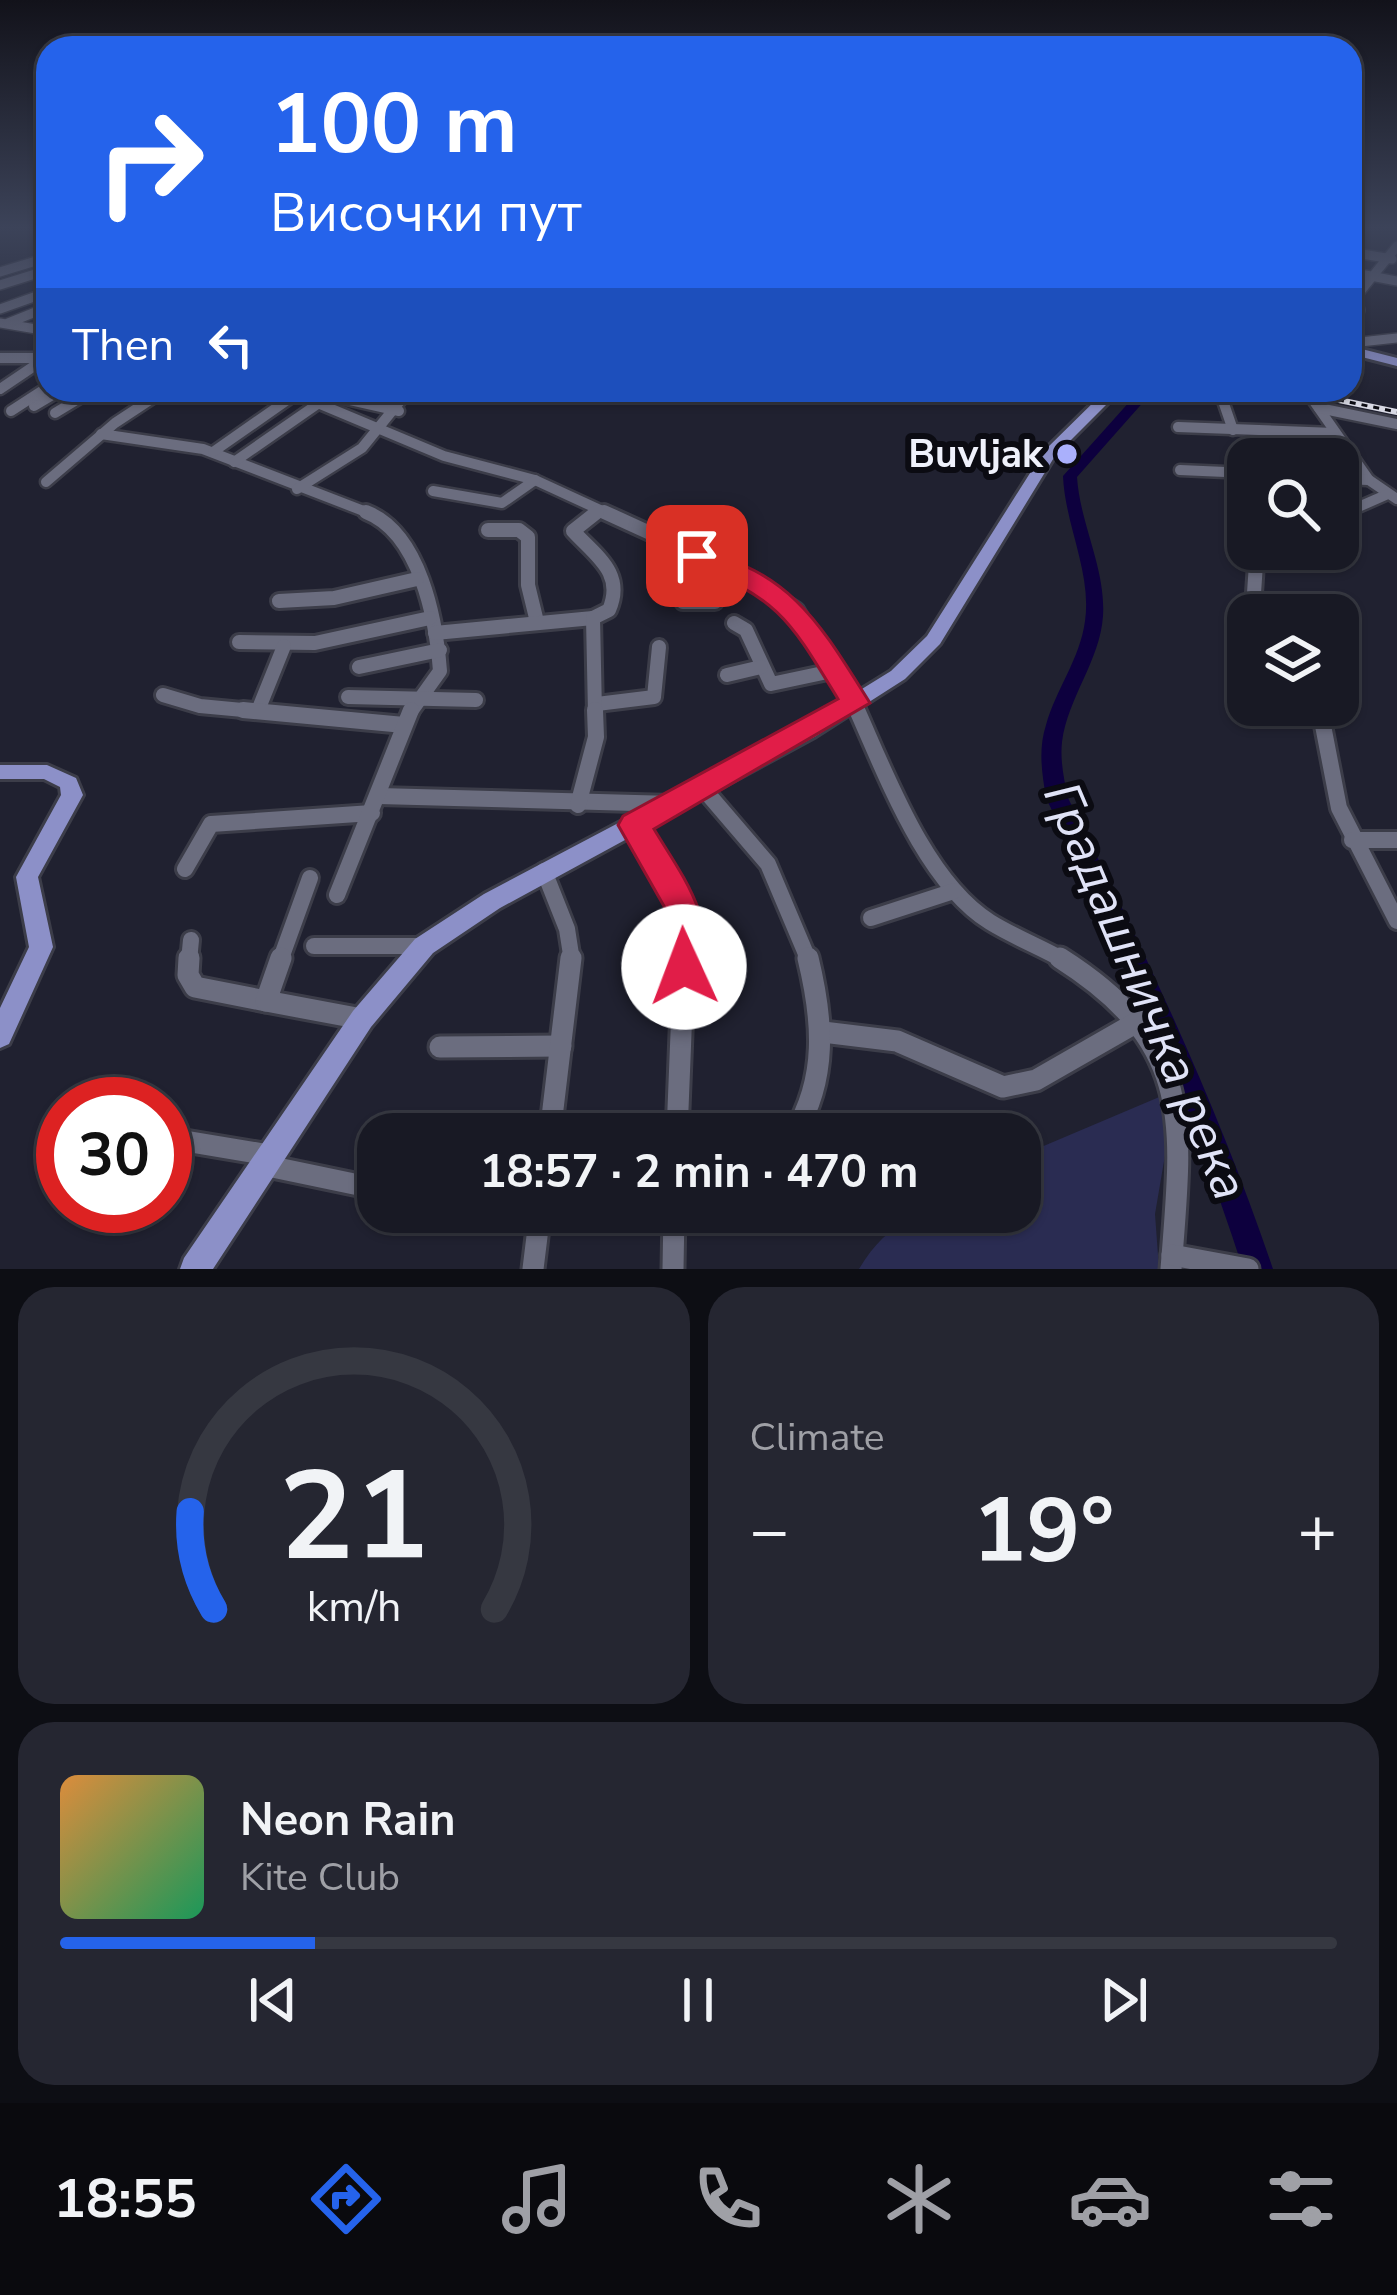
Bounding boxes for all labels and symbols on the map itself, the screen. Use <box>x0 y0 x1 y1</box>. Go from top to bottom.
place label: Buvljak <box>908 428 1044 481</box>
marker: Buvljak <box>1054 441 1080 467</box>
pin <box>646 505 748 607</box>
water label: Градашничка река <box>1026 771 1266 1211</box>
position arrow <box>621 904 747 1030</box>
speed limit sign: 30 <box>36 1077 192 1233</box>

